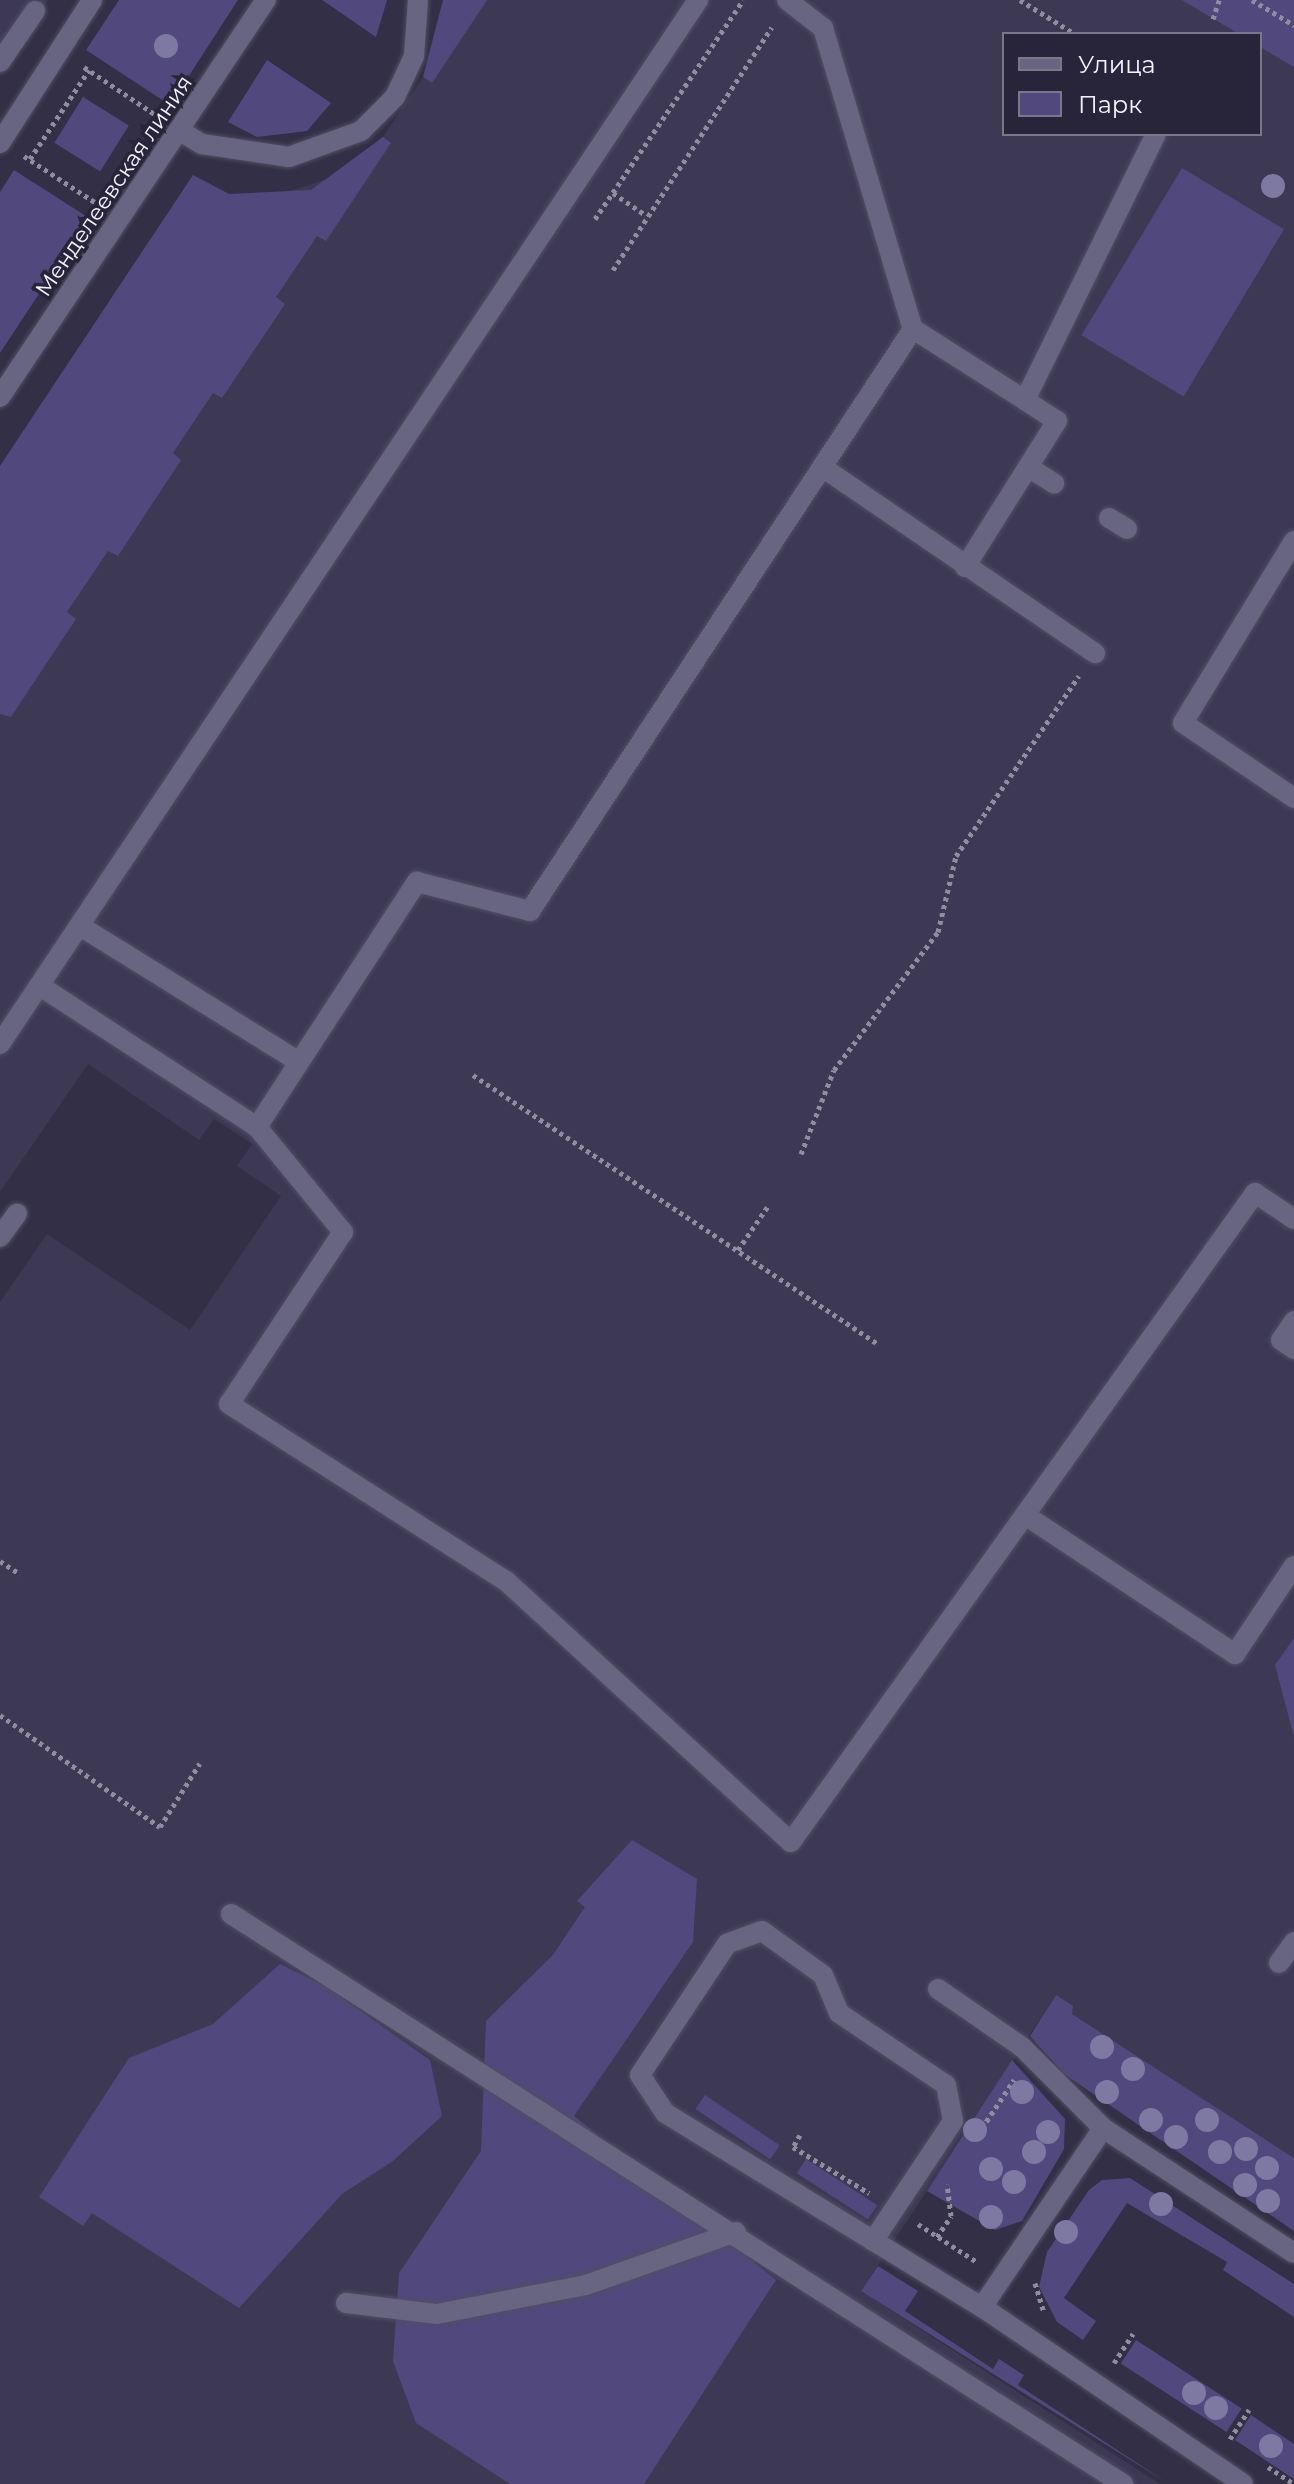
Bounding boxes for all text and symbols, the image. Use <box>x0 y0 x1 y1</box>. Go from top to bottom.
legend <box>1002 32 1262 136</box>
text: Улица <box>1078 50 1156 79</box>
street label: Менделеевская линия <box>30 70 198 302</box>
text: Парк <box>1078 90 1142 119</box>

